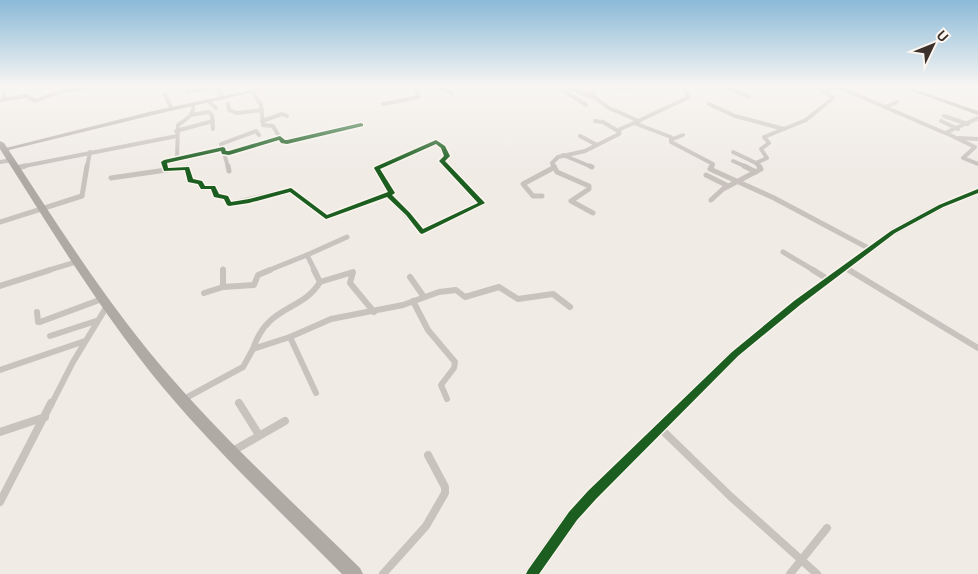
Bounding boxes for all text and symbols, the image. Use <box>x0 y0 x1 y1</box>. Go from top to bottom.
north arrow <box>908 20 958 70</box>
text: U <box>933 27 952 46</box>

